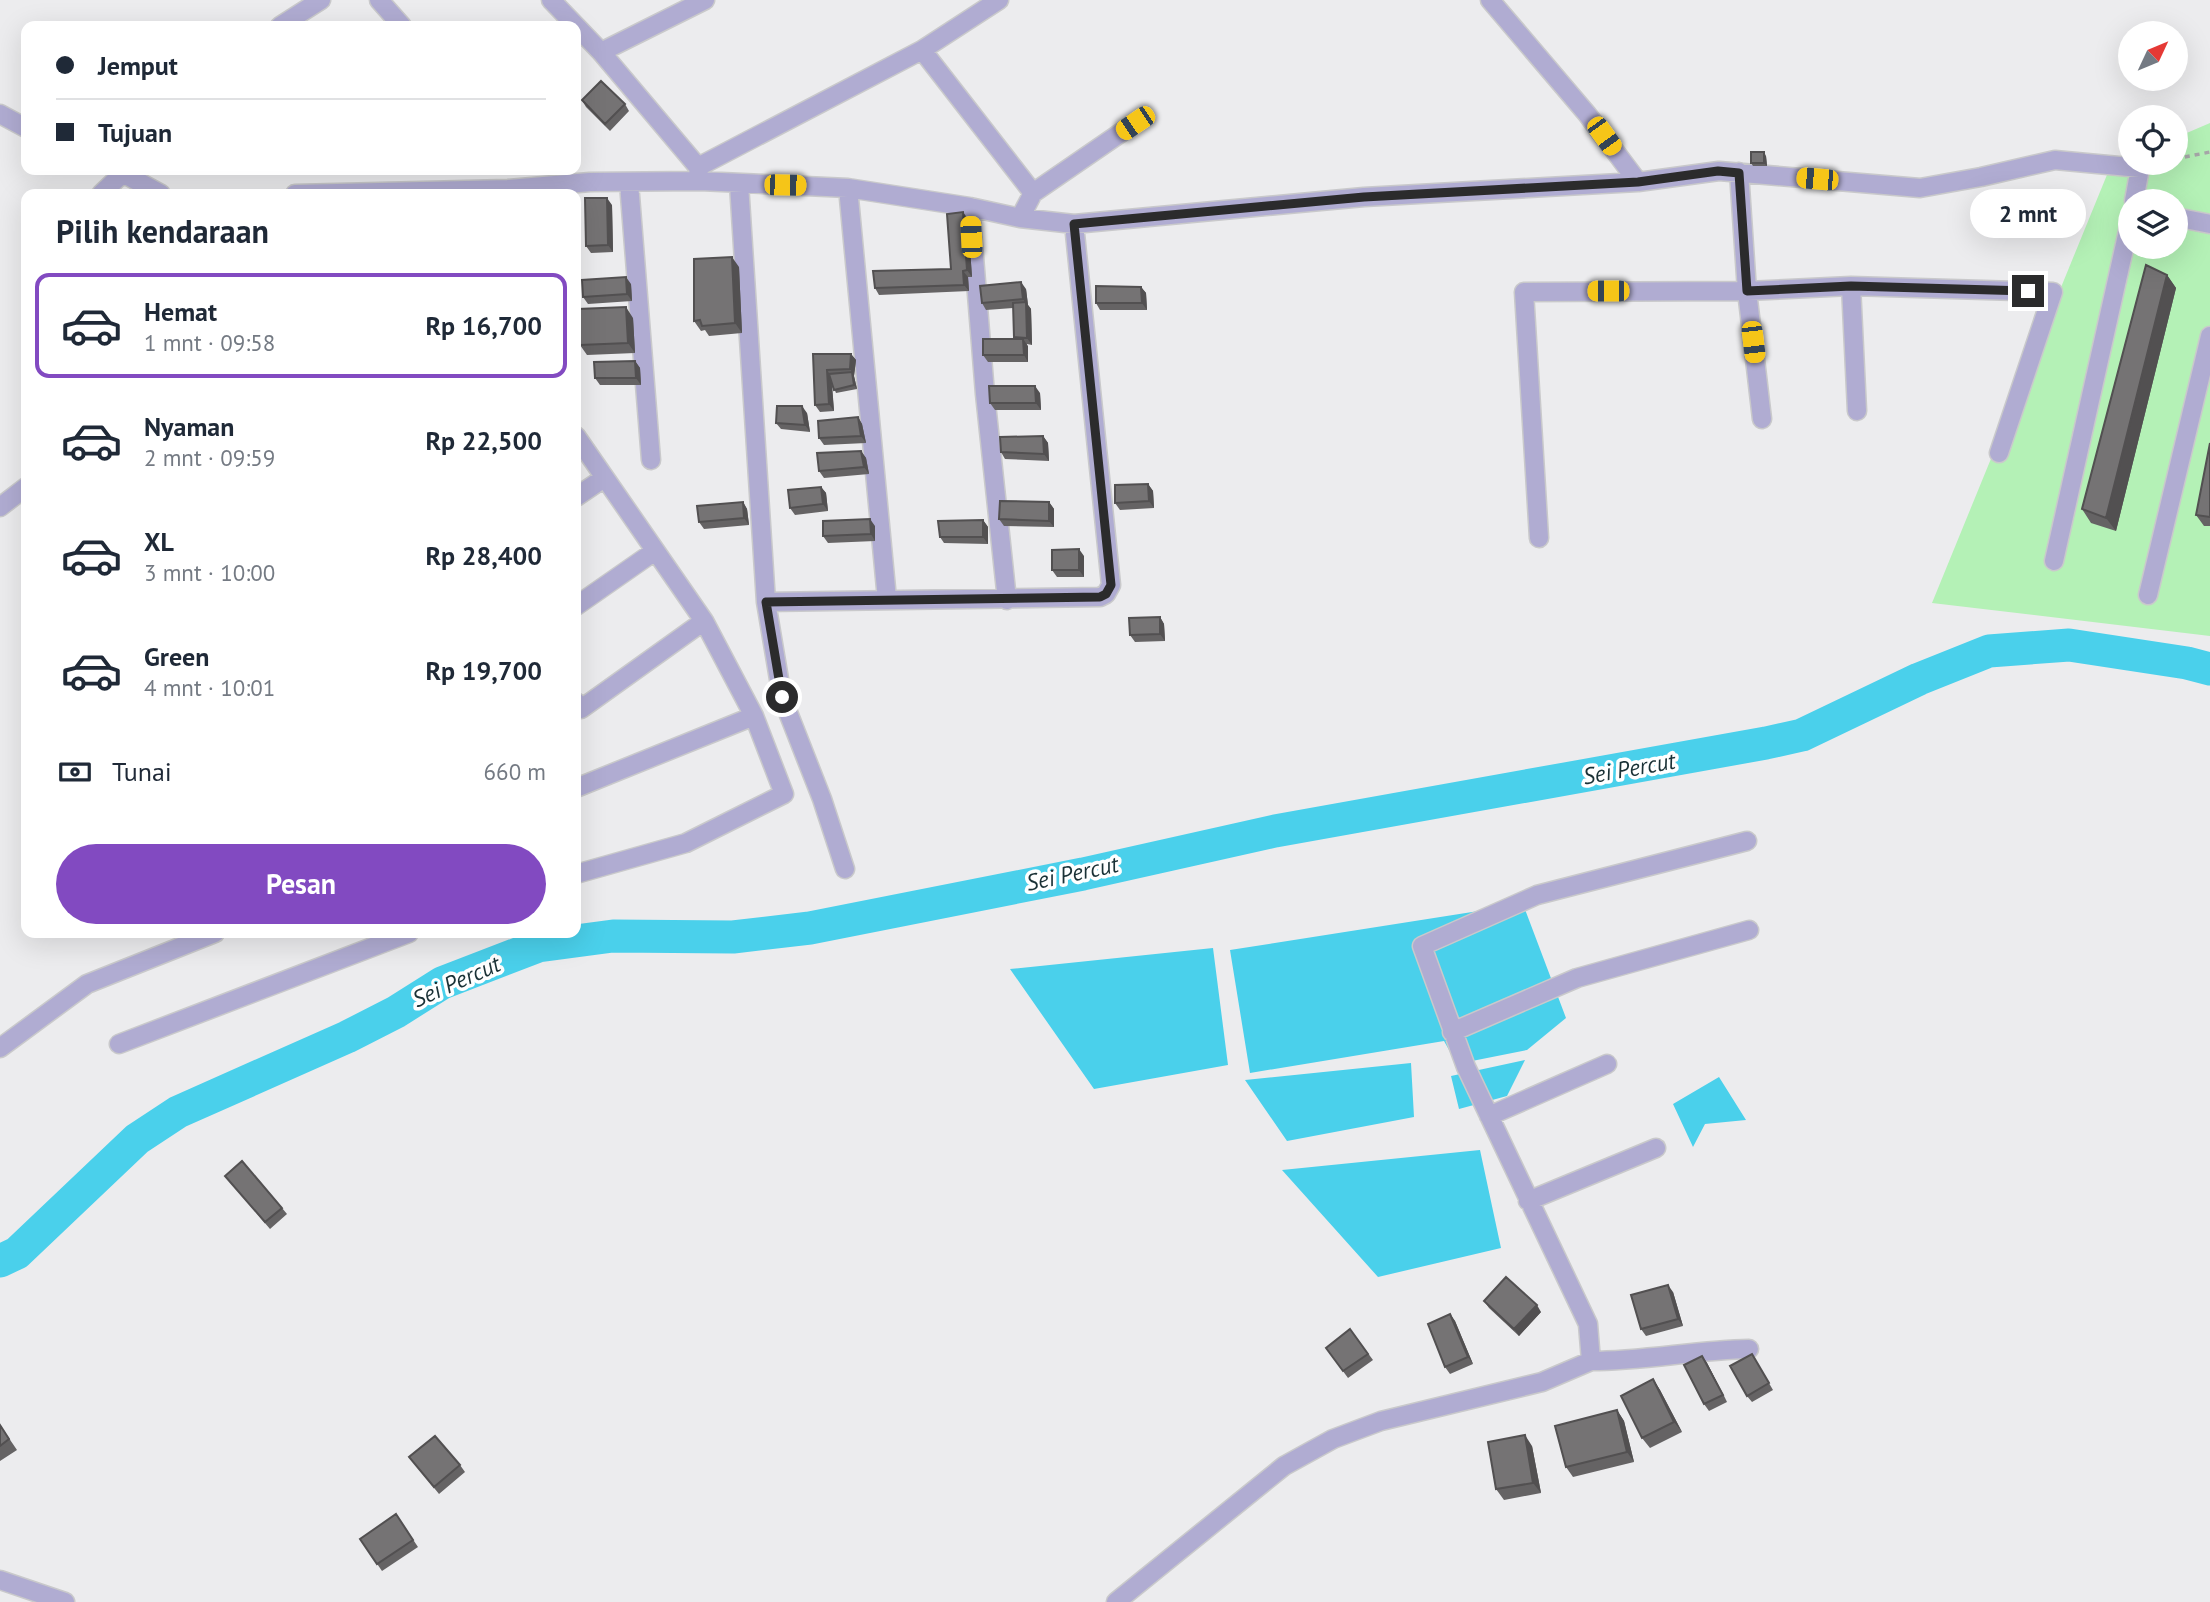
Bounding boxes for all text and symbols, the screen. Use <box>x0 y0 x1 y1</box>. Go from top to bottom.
north arrow <box>2118 21 2188 91</box>
map controls <box>2118 21 2188 259</box>
text: Jemput <box>98 49 178 82</box>
car <box>1112 103 1159 143</box>
button: locate <box>2118 105 2188 175</box>
car <box>1584 113 1625 159</box>
text: Tujuan <box>98 116 172 149</box>
car <box>1796 167 1839 191</box>
car <box>764 174 807 196</box>
button: layers <box>2118 189 2188 259</box>
callout: 2 mnt <box>1970 190 2086 238</box>
text: 2 mnt <box>1999 199 2057 228</box>
text: Pilih kendaraan <box>56 210 269 252</box>
car <box>960 215 983 259</box>
route end <box>2012 275 2044 307</box>
car <box>1588 281 1630 302</box>
icon: car <box>60 294 123 357</box>
text: Hemat <box>144 295 217 328</box>
text: Rp 16,700 <box>425 309 542 342</box>
car <box>1741 320 1766 364</box>
text: 1 mnt · 09:58 <box>144 328 275 357</box>
icon: car <box>60 409 123 472</box>
text: Nyaman <box>144 410 234 443</box>
text: Rp 22,500 <box>425 424 542 457</box>
text: 2 mnt · 09:59 <box>144 443 275 472</box>
icon: car <box>60 524 123 587</box>
text: XL <box>144 525 174 558</box>
text: Rp 28,400 <box>425 539 542 572</box>
text: 3 mnt · 10:00 <box>144 558 275 587</box>
icon: car <box>60 639 123 702</box>
text: Green <box>144 640 209 673</box>
text: Rp 19,700 <box>425 654 542 687</box>
text: 4 mnt · 10:01 <box>144 673 275 702</box>
route start <box>766 681 798 713</box>
water label: Sei Percut <box>1581 745 1679 790</box>
icon: cash <box>56 753 94 791</box>
text: Tunai <box>112 755 172 788</box>
text: 660 m <box>484 757 546 786</box>
button: Pesan <box>56 844 546 924</box>
water label: Sei Percut <box>1023 849 1122 897</box>
water label: Sei Percut <box>407 948 506 1013</box>

